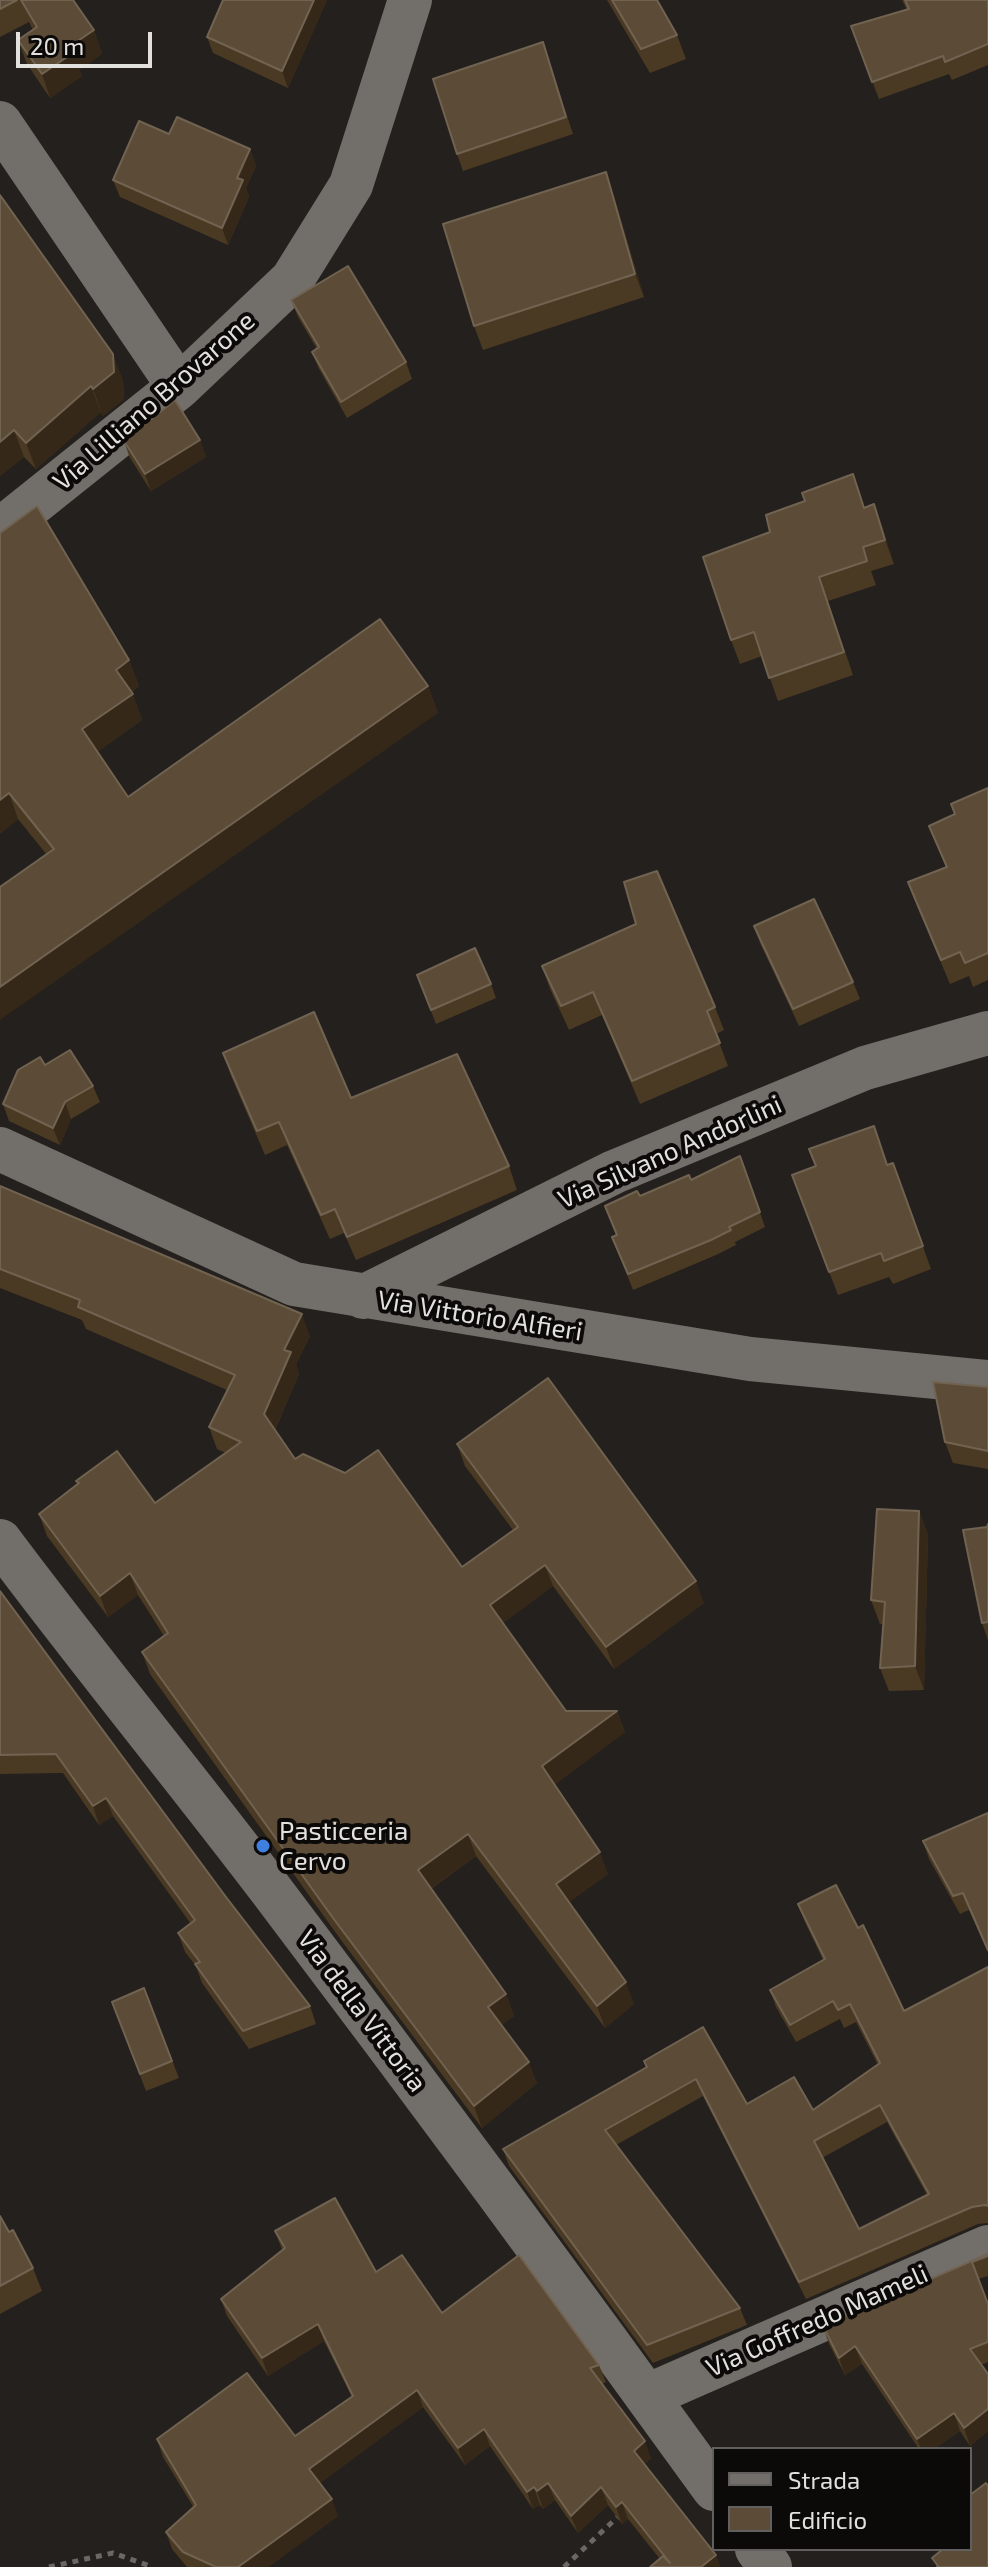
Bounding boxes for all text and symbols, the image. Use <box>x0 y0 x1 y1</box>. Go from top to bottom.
scale bar <box>20 16 156 66</box>
text: 20 m <box>30 31 84 60</box>
street label: Via Lilliano Brovarone <box>47 305 261 497</box>
street label: Via Silvano Andorlini <box>553 1089 787 1215</box>
street label: Via Vittorio Alfieri <box>375 1284 585 1348</box>
place label: Pasticceria Cervo <box>279 1815 408 1876</box>
marker: Pasticceria Cervo <box>254 1837 272 1855</box>
street label: Via della Vittoria <box>291 1924 433 2098</box>
street label: Via Goffredo Mameli <box>701 2258 933 2384</box>
legend <box>712 2447 972 2551</box>
text: Strada <box>788 2465 860 2494</box>
text: Edificio <box>788 2505 867 2534</box>

